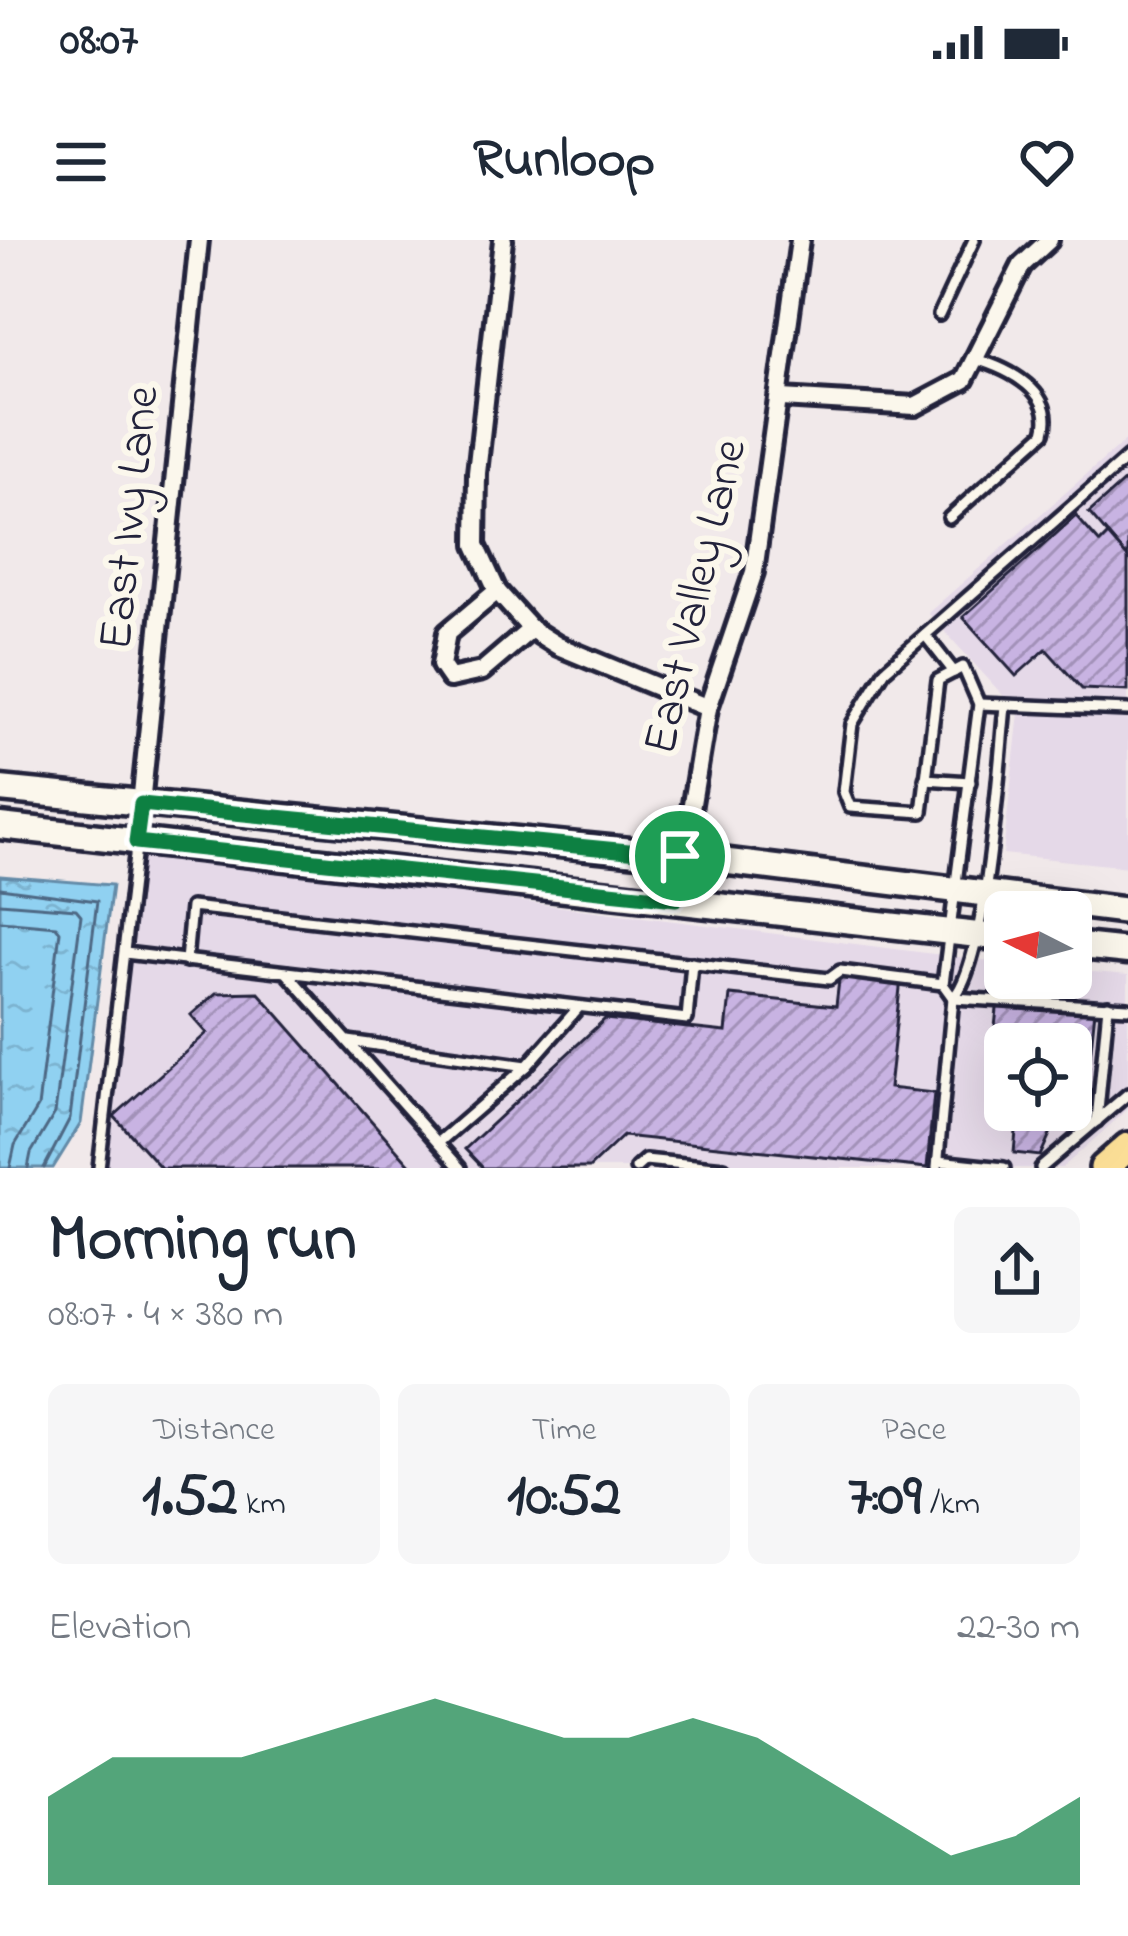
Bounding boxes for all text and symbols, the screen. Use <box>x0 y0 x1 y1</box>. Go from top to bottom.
text: 08:07 <box>60 9 138 75</box>
text: Runloop <box>473 123 655 201</box>
icon: menu <box>48 129 114 195</box>
icon: heart <box>1014 129 1080 195</box>
street label: East Ivy Lane <box>82 382 180 653</box>
street label: East Valley Lane <box>627 432 767 761</box>
pin <box>629 805 731 907</box>
icon: arrive <box>647 823 713 889</box>
north arrow <box>984 891 1092 999</box>
map controls <box>984 891 1092 1131</box>
button: locate <box>984 1023 1092 1131</box>
text: Morning run <box>48 1194 357 1290</box>
button: share <box>954 1207 1080 1333</box>
text: 08:07 · 4 × 380 m <box>48 1287 283 1344</box>
text: Distance <box>153 1407 275 1455</box>
text: Time <box>531 1407 597 1455</box>
text: Pace <box>882 1407 946 1455</box>
text: 1.52 <box>142 1455 238 1542</box>
text: 10:52 <box>507 1455 621 1542</box>
text: 7:09 <box>848 1455 922 1542</box>
text: km <box>238 1481 286 1529</box>
text: /km <box>922 1481 980 1529</box>
text: Elevation <box>48 1600 191 1657</box>
text: 22–30 m <box>957 1600 1080 1657</box>

